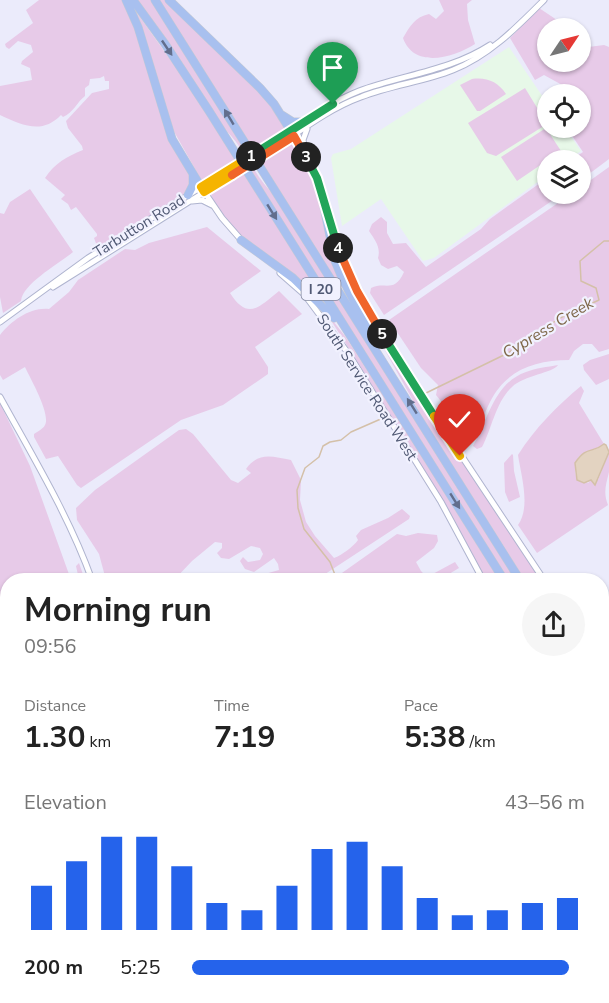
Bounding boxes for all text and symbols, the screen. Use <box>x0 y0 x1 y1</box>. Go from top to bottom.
north arrow <box>537 18 591 72</box>
map controls <box>537 18 591 204</box>
one-way arrow <box>161 39 173 55</box>
pin <box>307 42 358 104</box>
icon: arrive <box>316 51 349 84</box>
button: locate <box>537 84 591 138</box>
one-way arrow <box>224 109 235 125</box>
pin: 1 <box>236 141 266 171</box>
pin: 3 <box>291 142 321 172</box>
text: 1 <box>246 145 256 167</box>
text: 3 <box>301 146 311 168</box>
button: layers <box>537 150 591 204</box>
street label: Tarbutton Road <box>90 190 188 262</box>
one-way arrow <box>267 204 278 220</box>
pin: 4 <box>323 233 353 263</box>
text: 4 <box>333 237 343 259</box>
road number: I 20 <box>302 278 340 300</box>
water label: Cypress Creek <box>498 292 599 364</box>
street label: South Service Road West <box>312 310 422 465</box>
pin: 5 <box>367 319 397 349</box>
text: 5 <box>377 323 387 345</box>
pin <box>434 394 485 456</box>
one-way arrow <box>406 398 417 414</box>
icon: check <box>443 403 476 436</box>
one-way arrow <box>449 493 460 509</box>
text: Morning run <box>24 588 212 633</box>
button: share <box>522 593 585 656</box>
text: 09:56 <box>24 633 77 660</box>
text: Distance <box>24 695 86 717</box>
text: Time <box>214 695 250 717</box>
text: Pace <box>404 695 438 717</box>
text: 1.30 <box>24 717 85 758</box>
text: 7:19 <box>214 717 275 758</box>
text: 5:38 <box>404 717 465 758</box>
text: km <box>85 731 111 753</box>
text: /km <box>465 731 496 753</box>
text: Elevation <box>24 789 107 816</box>
text: 43–56 m <box>505 789 585 816</box>
text: 200 m <box>24 954 83 981</box>
text: 5:25 <box>120 954 161 981</box>

